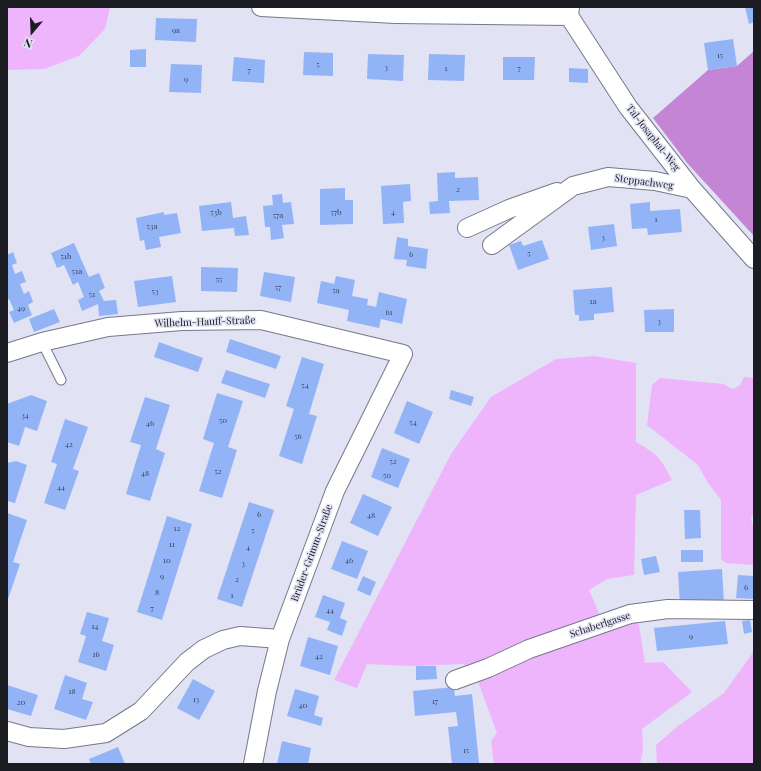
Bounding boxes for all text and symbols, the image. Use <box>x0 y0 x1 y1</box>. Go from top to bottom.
north arrow <box>12 12 52 52</box>
house number: 9a <box>172 25 180 35</box>
text: N <box>22 35 34 52</box>
house number: 15 <box>717 50 723 60</box>
house number: 5 <box>316 59 320 69</box>
house number: 3 <box>384 62 388 72</box>
house number: 1 <box>445 63 447 73</box>
house number: 7 <box>517 63 521 73</box>
house number: 7 <box>247 65 251 75</box>
house number: 9 <box>184 74 188 84</box>
street label: Tal-Josaphat-Weg <box>623 102 683 174</box>
street label: Steppachweg <box>614 172 674 192</box>
house number: 2 <box>456 184 460 194</box>
house number: 53b <box>210 207 222 217</box>
house number: 57b <box>330 207 342 217</box>
house number: 4 <box>391 207 395 217</box>
house number: 57a <box>273 210 283 220</box>
house number: 1 <box>655 214 657 224</box>
house number: 53a <box>147 221 157 231</box>
house number: 3 <box>601 232 605 242</box>
house number: 5 <box>527 248 531 258</box>
house number: 6 <box>409 249 413 259</box>
house number: 51b <box>61 251 71 261</box>
house number: 51a <box>72 266 82 276</box>
house number: 55 <box>216 274 222 284</box>
house number: 57 <box>275 282 281 292</box>
house number: 59 <box>332 285 340 295</box>
house number: 53 <box>152 286 158 296</box>
house number: 51 <box>89 289 95 299</box>
house number: 1a <box>590 296 596 306</box>
house number: 49 <box>17 303 25 313</box>
house number: 61 <box>385 307 393 317</box>
street label: Wilhelm-Hauff-Straße <box>154 314 256 330</box>
house number: 3 <box>657 316 661 326</box>
house number: 54 <box>301 380 309 390</box>
house number: 34 <box>21 410 29 420</box>
house number: 50 <box>219 415 227 425</box>
house number: 54 <box>409 417 417 427</box>
house number: 46 <box>146 418 154 428</box>
house number: 56 <box>294 431 302 441</box>
house number: 42 <box>65 439 73 449</box>
house number: 52 <box>389 456 397 466</box>
house number: 52 <box>214 466 222 476</box>
house number: 48 <box>141 468 149 478</box>
house number: 50 <box>383 470 391 480</box>
house number: 44 <box>57 482 65 492</box>
street label: Brüder-Grimm-Straße <box>289 503 335 603</box>
house number: 6 <box>257 509 261 519</box>
house number: 48 <box>367 510 375 520</box>
house number: 12 <box>174 523 180 533</box>
house number: 5 <box>251 525 255 535</box>
house number: 11 <box>169 539 175 549</box>
house number: 4 <box>246 542 250 552</box>
house number: 10 <box>163 555 171 565</box>
house number: 46 <box>345 555 353 565</box>
house number: 3 <box>241 558 245 568</box>
house number: 9 <box>160 571 164 581</box>
house number: 2 <box>235 574 239 584</box>
house number: 6 <box>744 582 748 592</box>
house number: 8 <box>155 587 159 597</box>
house number: 1 <box>231 590 233 600</box>
house number: 7 <box>150 603 154 613</box>
house number: 44 <box>326 605 334 615</box>
street label: Schaberlgasse <box>568 610 632 640</box>
house number: 14 <box>92 621 98 631</box>
house number: 9 <box>689 631 693 641</box>
house number: 16 <box>92 649 100 659</box>
house number: 42 <box>315 651 323 661</box>
house number: 18 <box>68 686 76 696</box>
house number: 13 <box>193 694 199 704</box>
house number: 17 <box>432 696 438 706</box>
house number: 20 <box>17 697 25 707</box>
house number: 40 <box>299 700 307 710</box>
house number: 15 <box>463 745 469 755</box>

